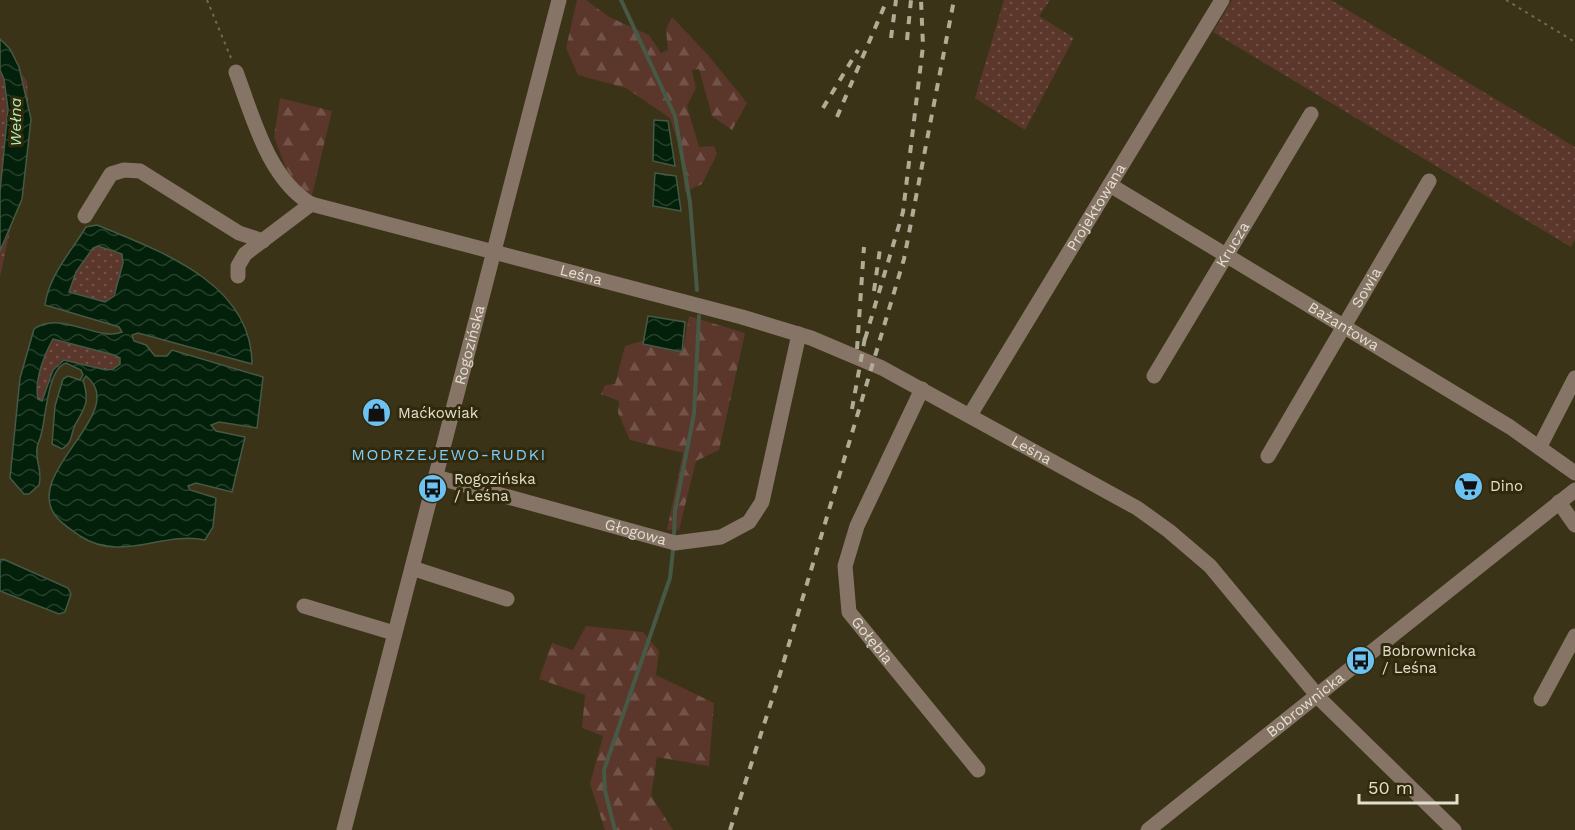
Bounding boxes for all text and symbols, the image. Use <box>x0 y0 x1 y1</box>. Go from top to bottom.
water label: Wełna <box>6 97 25 146</box>
street label: Projektowana <box>1063 160 1130 254</box>
street label: Krucza <box>1212 218 1254 271</box>
street label: Leśna <box>558 261 605 289</box>
street label: Sowia <box>1348 264 1386 311</box>
street label: Bażantowa <box>1305 298 1383 355</box>
street label: Rogozińska <box>451 303 489 387</box>
shop icon: Maćkowiak <box>361 397 393 429</box>
place label: Maćkowiak <box>398 404 479 422</box>
street label: Leśna <box>1008 432 1055 469</box>
district label: MODRZEJEWO-RUDKI <box>351 445 547 464</box>
place label: Rogozińska / Leśna <box>454 470 536 505</box>
supermarket icon: Dino <box>1453 470 1485 502</box>
bus stop icon: Rogozińska / Leśna <box>417 472 449 504</box>
place label: Dino <box>1490 477 1523 495</box>
street label: Głogowa <box>603 515 669 549</box>
street label: Gołębia <box>847 613 897 668</box>
place label: Bobrownicka / Leśna <box>1382 642 1476 677</box>
bus stop icon: Bobrownicka / Leśna <box>1345 644 1377 676</box>
street label: Bobrownicka <box>1263 668 1348 741</box>
scale bar <box>1359 767 1456 805</box>
text: 50 m <box>1368 777 1413 798</box>

